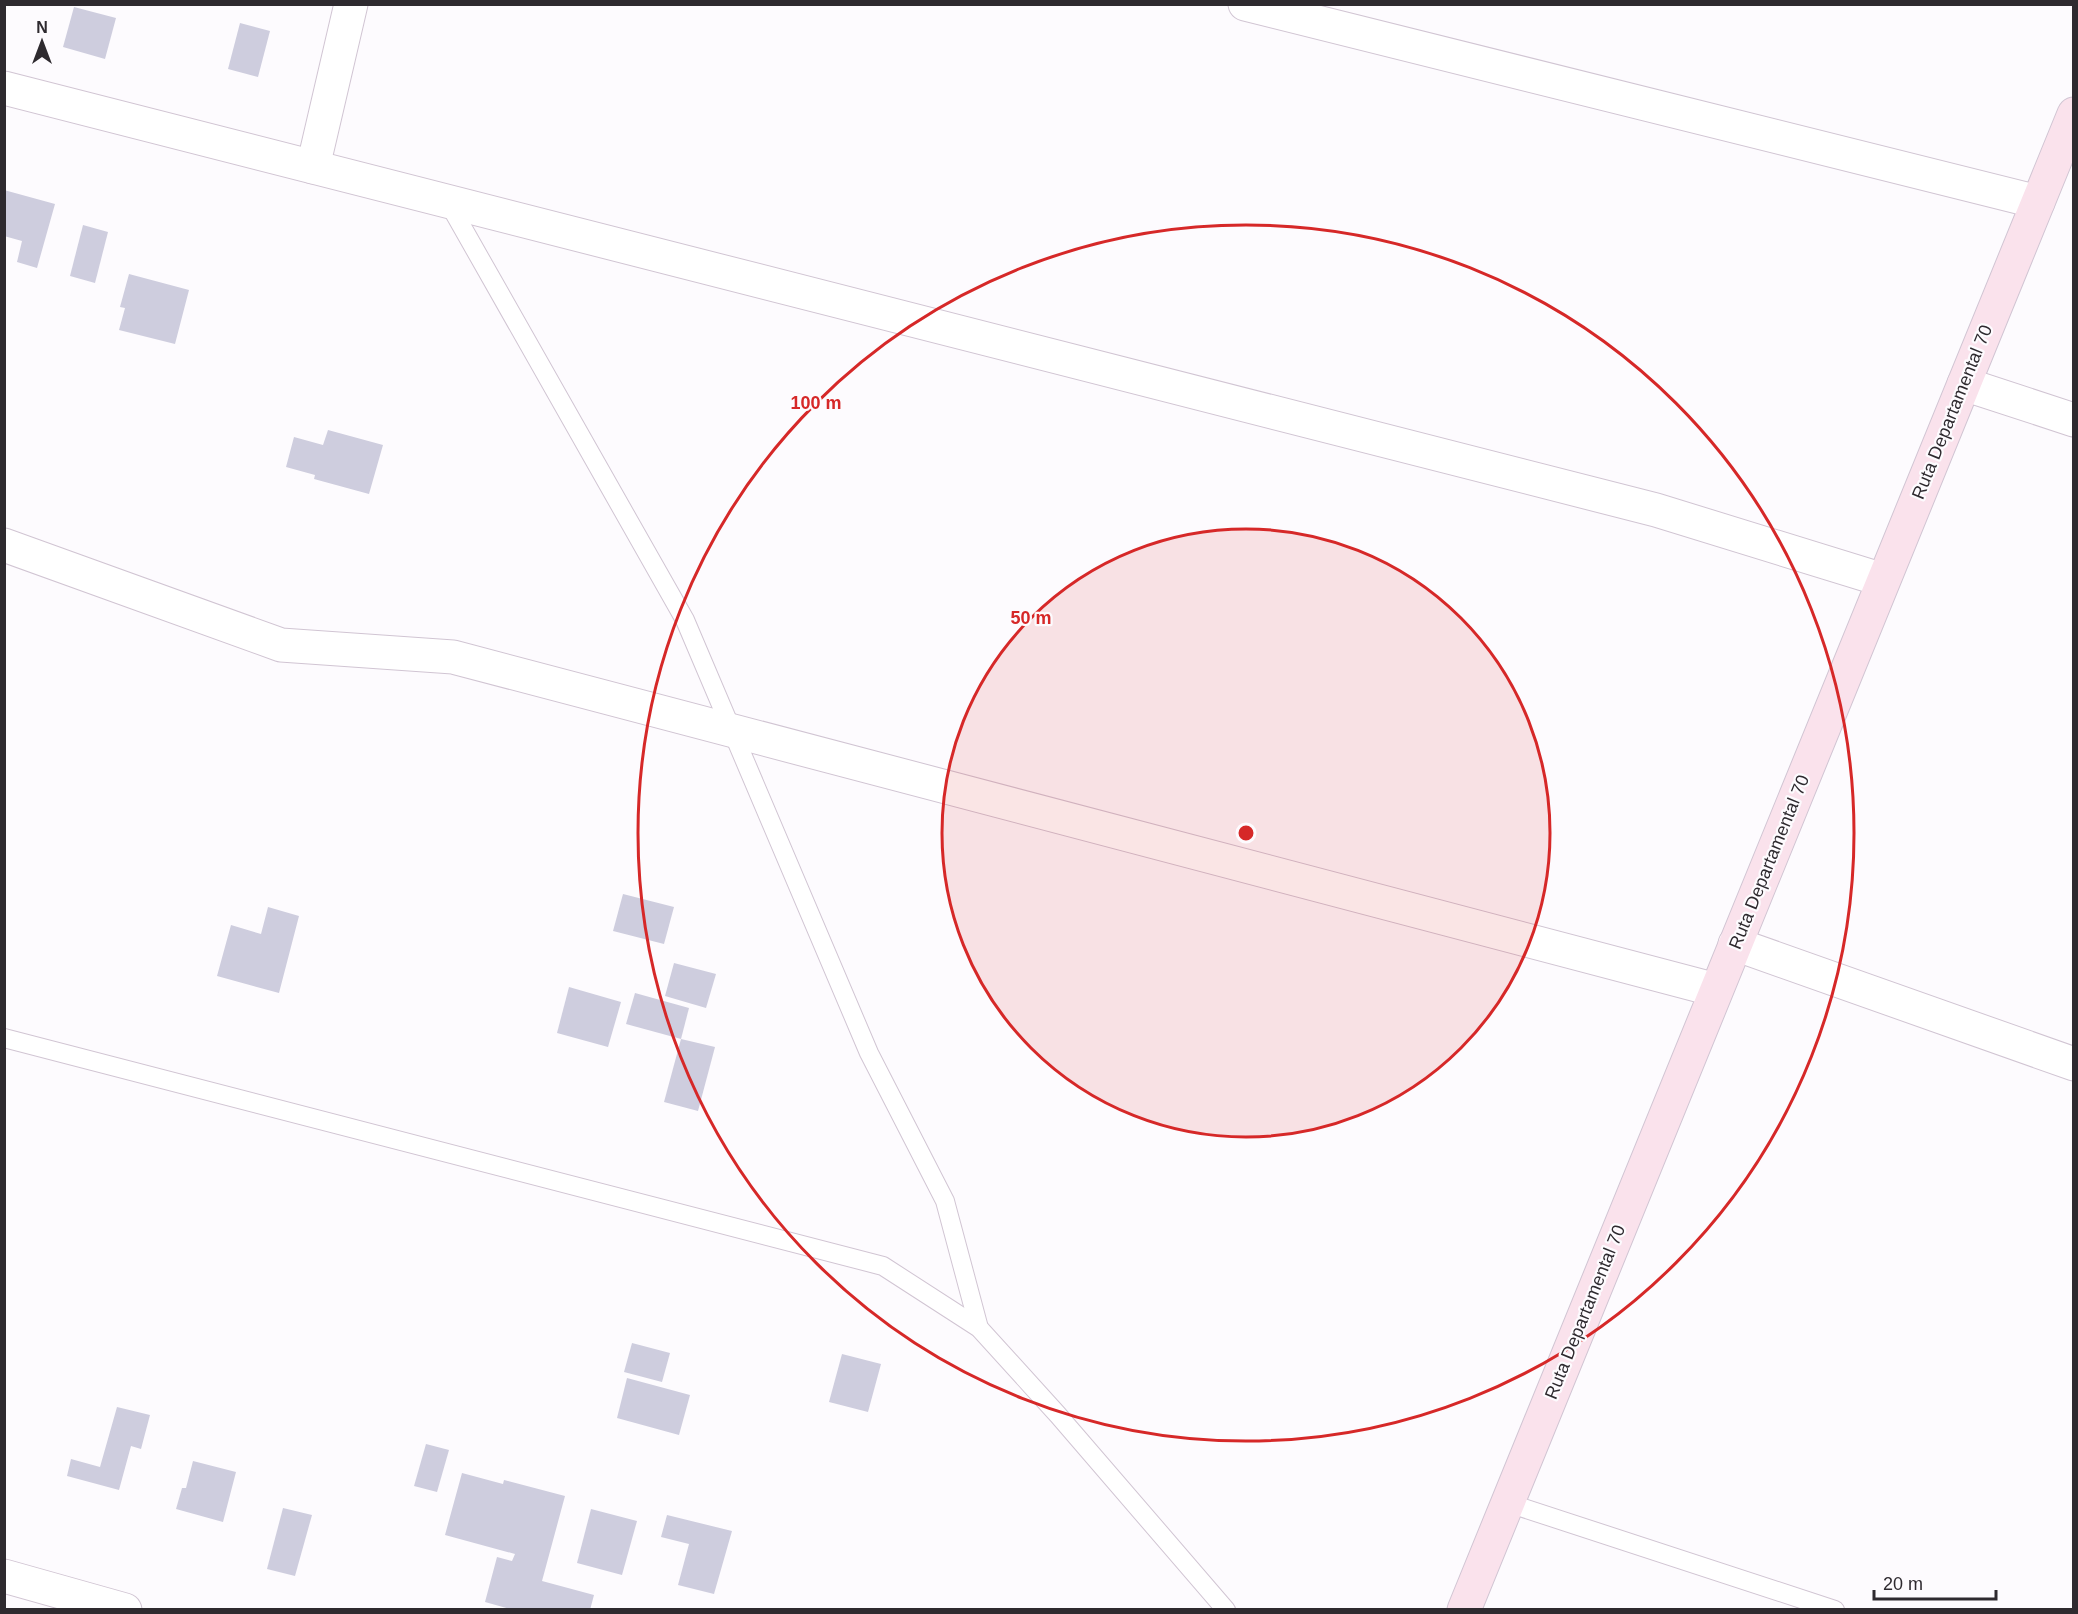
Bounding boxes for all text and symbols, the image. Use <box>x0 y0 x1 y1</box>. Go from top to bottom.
north arrow <box>12 12 72 72</box>
text: N <box>36 19 48 36</box>
street label: Ruta Departamental 70 <box>1908 322 1996 502</box>
text: 100 m <box>790 393 842 413</box>
text: 50 m <box>1010 608 1052 628</box>
street label: Ruta Departamental 70 <box>1725 772 1813 952</box>
centre of rings <box>1236 823 1256 843</box>
street label: Ruta Departamental 70 <box>1541 1222 1629 1402</box>
scale bar <box>1874 1563 1996 1601</box>
text: 20 m <box>1883 1574 1923 1594</box>

